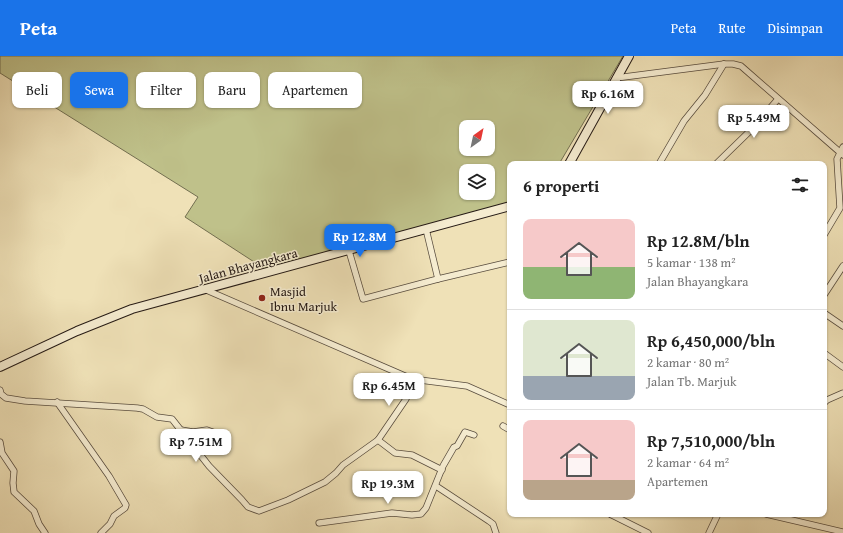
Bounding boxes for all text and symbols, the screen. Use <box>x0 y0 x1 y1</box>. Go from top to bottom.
text: Peta <box>20 14 57 42</box>
text: Peta <box>671 18 696 38</box>
text: Rute <box>718 18 746 38</box>
text: Disimpan <box>768 18 823 38</box>
chip: Beli <box>12 72 62 108</box>
chip: Sewa <box>70 72 128 108</box>
chip: Filter <box>136 72 196 108</box>
chip: Baru <box>204 72 260 108</box>
chip: Apartemen <box>268 72 362 108</box>
pin: Rp 6.16M <box>567 81 649 115</box>
text: Rp 6.16M <box>581 84 635 103</box>
pin: Rp 5.49M <box>713 105 795 139</box>
text: Rp 5.49M <box>727 108 781 127</box>
north arrow <box>459 120 495 156</box>
map controls <box>459 120 495 200</box>
button: layers <box>459 164 495 200</box>
text: 6 properti <box>523 173 599 198</box>
icon: filters <box>789 174 811 196</box>
pin: Rp 12.8M <box>319 224 401 258</box>
text: Rp 12.8M <box>333 227 387 246</box>
text: Rp 12.8M/bln <box>647 228 750 253</box>
icon: home <box>555 235 603 283</box>
street label: Jalan Bhayangkara <box>195 243 300 288</box>
text: 5 kamar · 138 m² <box>647 253 736 272</box>
text: Jalan Bhayangkara <box>647 272 748 291</box>
place label: Masjid Ibnu Marjuk <box>270 282 338 316</box>
marker: Masjid Ibnu Marjuk <box>257 293 267 303</box>
text: Rp 6,450,000/bln <box>647 328 775 353</box>
icon: home <box>555 336 603 384</box>
text: 2 kamar · 80 m² <box>647 353 729 372</box>
text: Jalan Tb. Marjuk <box>647 372 737 391</box>
pin: Rp 6.45M <box>348 373 430 407</box>
text: Rp 6.45M <box>362 376 416 395</box>
text: Rp 7,510,000/bln <box>647 428 775 453</box>
pin: Rp 7.51M <box>155 429 237 463</box>
text: Rp 7.51M <box>169 432 223 451</box>
icon: home <box>555 436 603 484</box>
text: 2 kamar · 64 m² <box>647 453 729 472</box>
pin: Rp 19.3M <box>347 471 429 505</box>
text: Apartemen <box>647 472 708 491</box>
text: Rp 19.3M <box>361 474 415 493</box>

